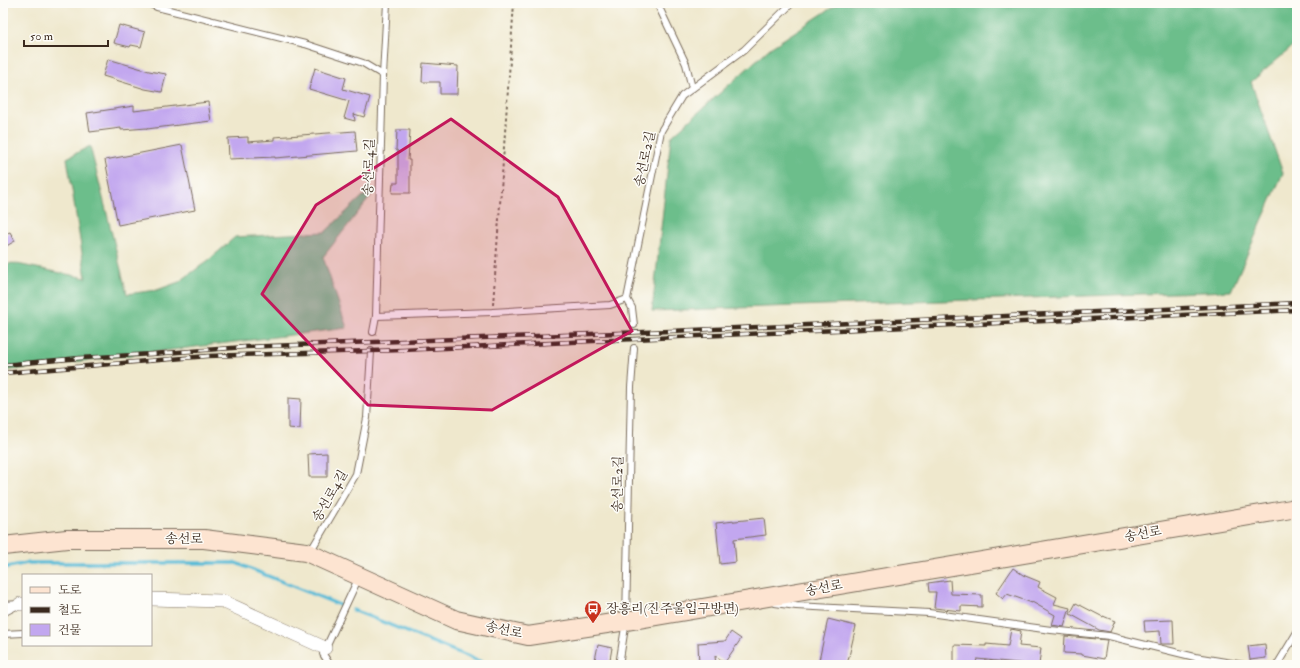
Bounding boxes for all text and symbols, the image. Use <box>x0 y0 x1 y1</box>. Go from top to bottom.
scale bar <box>24 22 108 48</box>
text: 50 m <box>30 29 54 44</box>
street label: 송선로2길 <box>631 130 659 188</box>
street label: 송선로4길 <box>360 138 378 196</box>
street label: 송선로2길 <box>610 455 626 513</box>
street label: 송선로4길 <box>309 467 351 525</box>
street label: 송선로 <box>1123 523 1163 545</box>
street label: 송선로 <box>165 531 203 547</box>
legend <box>22 574 152 646</box>
street label: 송선로 <box>804 577 844 599</box>
text: 도로 <box>58 583 82 598</box>
bus stop icon: 장흥리(진주울입구방면) <box>583 599 603 624</box>
place label: 장흥리(진주울입구방면) <box>606 601 739 617</box>
text: 철도 <box>58 603 82 618</box>
street label: 송선로 <box>484 618 525 642</box>
text: 건물 <box>58 623 82 638</box>

